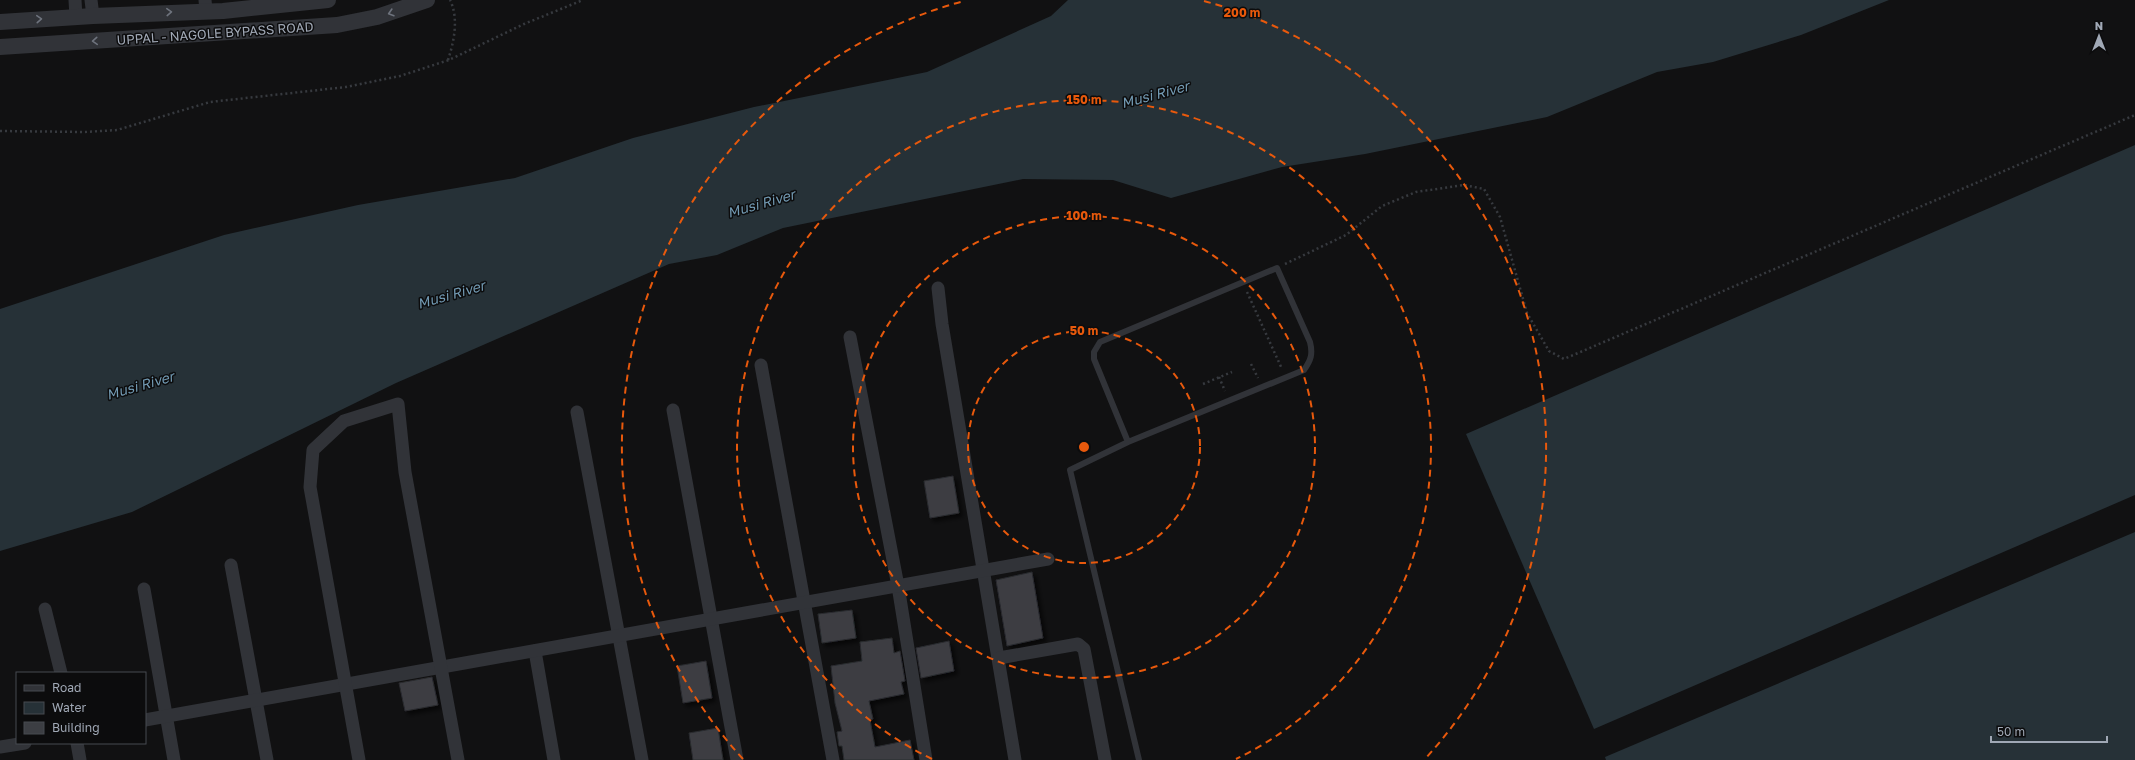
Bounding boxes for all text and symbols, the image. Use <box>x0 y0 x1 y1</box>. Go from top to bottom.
text: 200 m <box>1224 5 1260 20</box>
one-way arrow <box>166 8 172 16</box>
one-way arrow <box>387 8 394 17</box>
one-way arrow <box>36 15 42 24</box>
north arrow <box>2079 16 2119 56</box>
street label: UPPAL - NAGOLE BYPASS ROAD <box>116 18 314 48</box>
text: N <box>2095 19 2103 32</box>
one-way arrow <box>92 37 98 46</box>
water label: Musi River <box>1119 76 1193 111</box>
text: 150 m <box>1067 92 1101 107</box>
water label: Musi River <box>725 185 799 221</box>
text: 100 m <box>1066 208 1102 223</box>
water label: Musi River <box>415 276 489 312</box>
text: 50 m <box>1070 323 1098 338</box>
water label: Musi River <box>104 367 178 403</box>
centre of rings <box>1077 440 1091 454</box>
legend <box>16 672 146 744</box>
text: Road <box>52 680 81 695</box>
text: Water <box>52 700 86 715</box>
scale bar <box>1991 718 2107 744</box>
text: Building <box>52 720 100 735</box>
text: 50 m <box>1997 724 2025 739</box>

